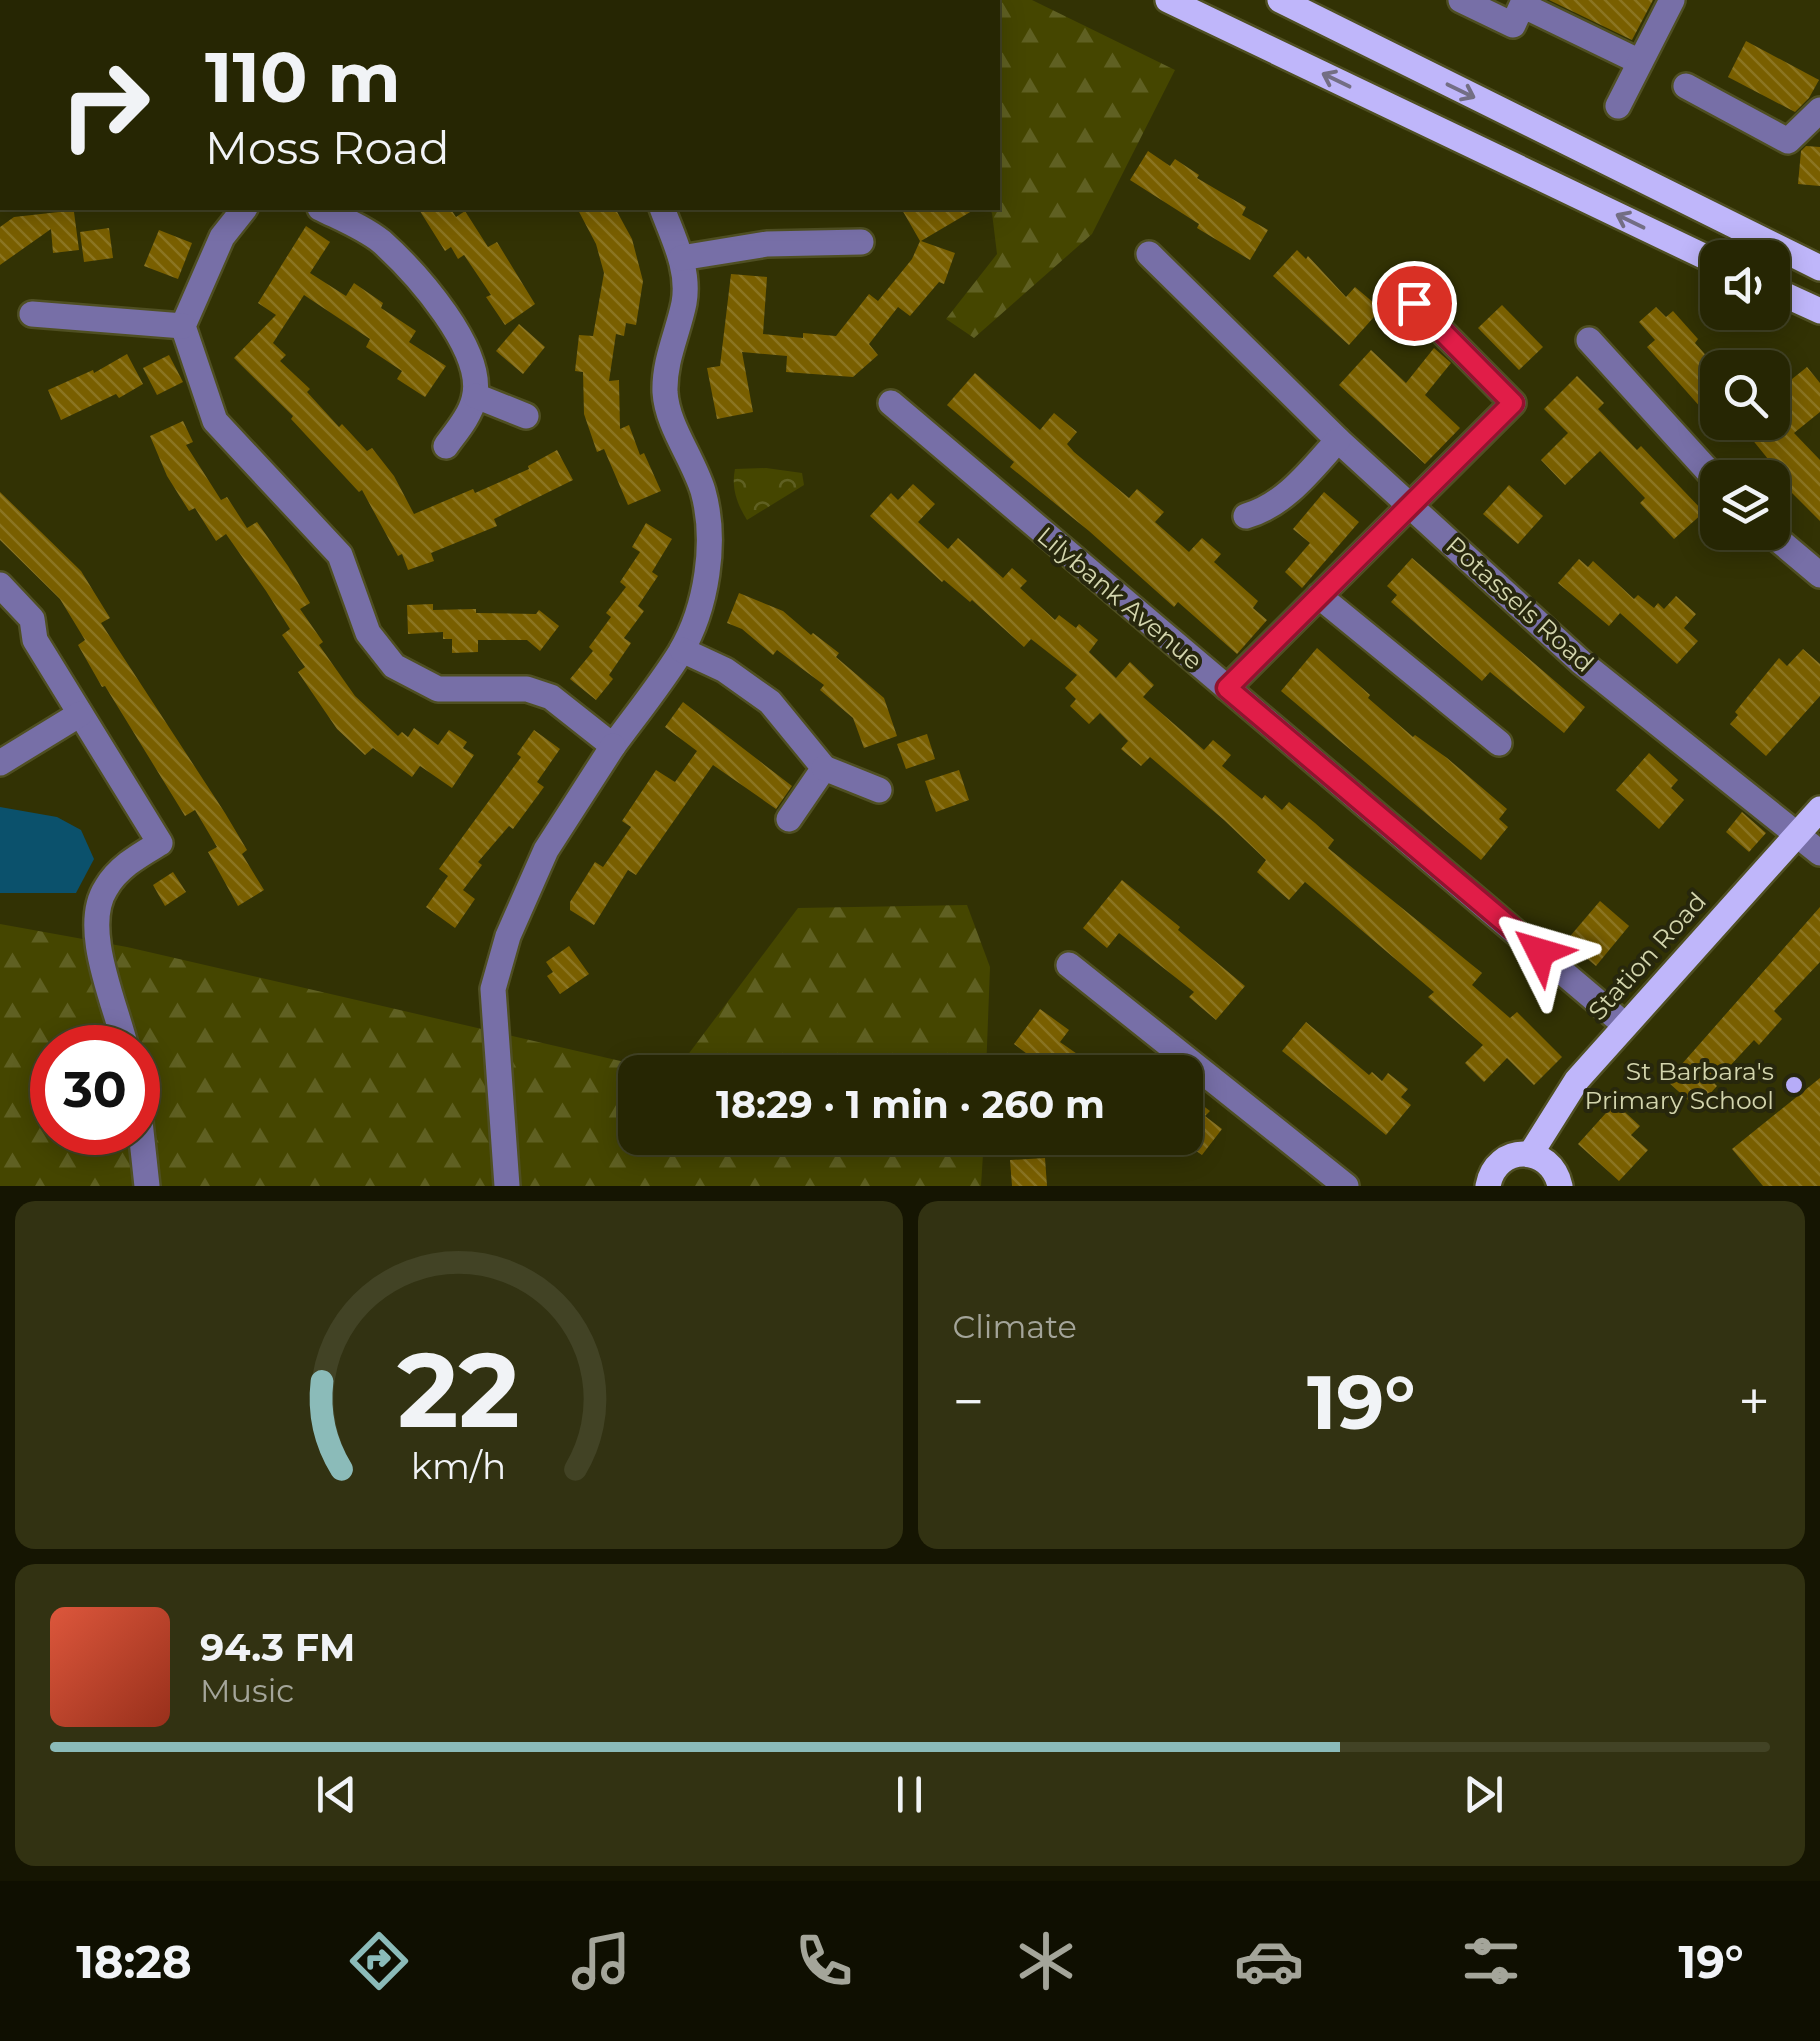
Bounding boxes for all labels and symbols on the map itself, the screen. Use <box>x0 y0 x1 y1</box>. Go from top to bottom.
one-way arrow <box>1322 70 1352 89</box>
one-way arrow <box>1446 82 1476 101</box>
one-way arrow <box>1615 210 1645 229</box>
pin <box>1372 261 1457 346</box>
street label: Lilybank Avenue <box>1031 520 1209 676</box>
street label: Potassels Road <box>1440 530 1600 678</box>
street label: Station Road <box>1582 886 1712 1026</box>
position arrow <box>1488 900 1592 1004</box>
speed limit sign: 30 <box>30 1025 160 1155</box>
place label: St Barbara's Primary School <box>1585 1056 1774 1115</box>
marker: St Barbara's Primary School <box>1783 1074 1805 1096</box>

